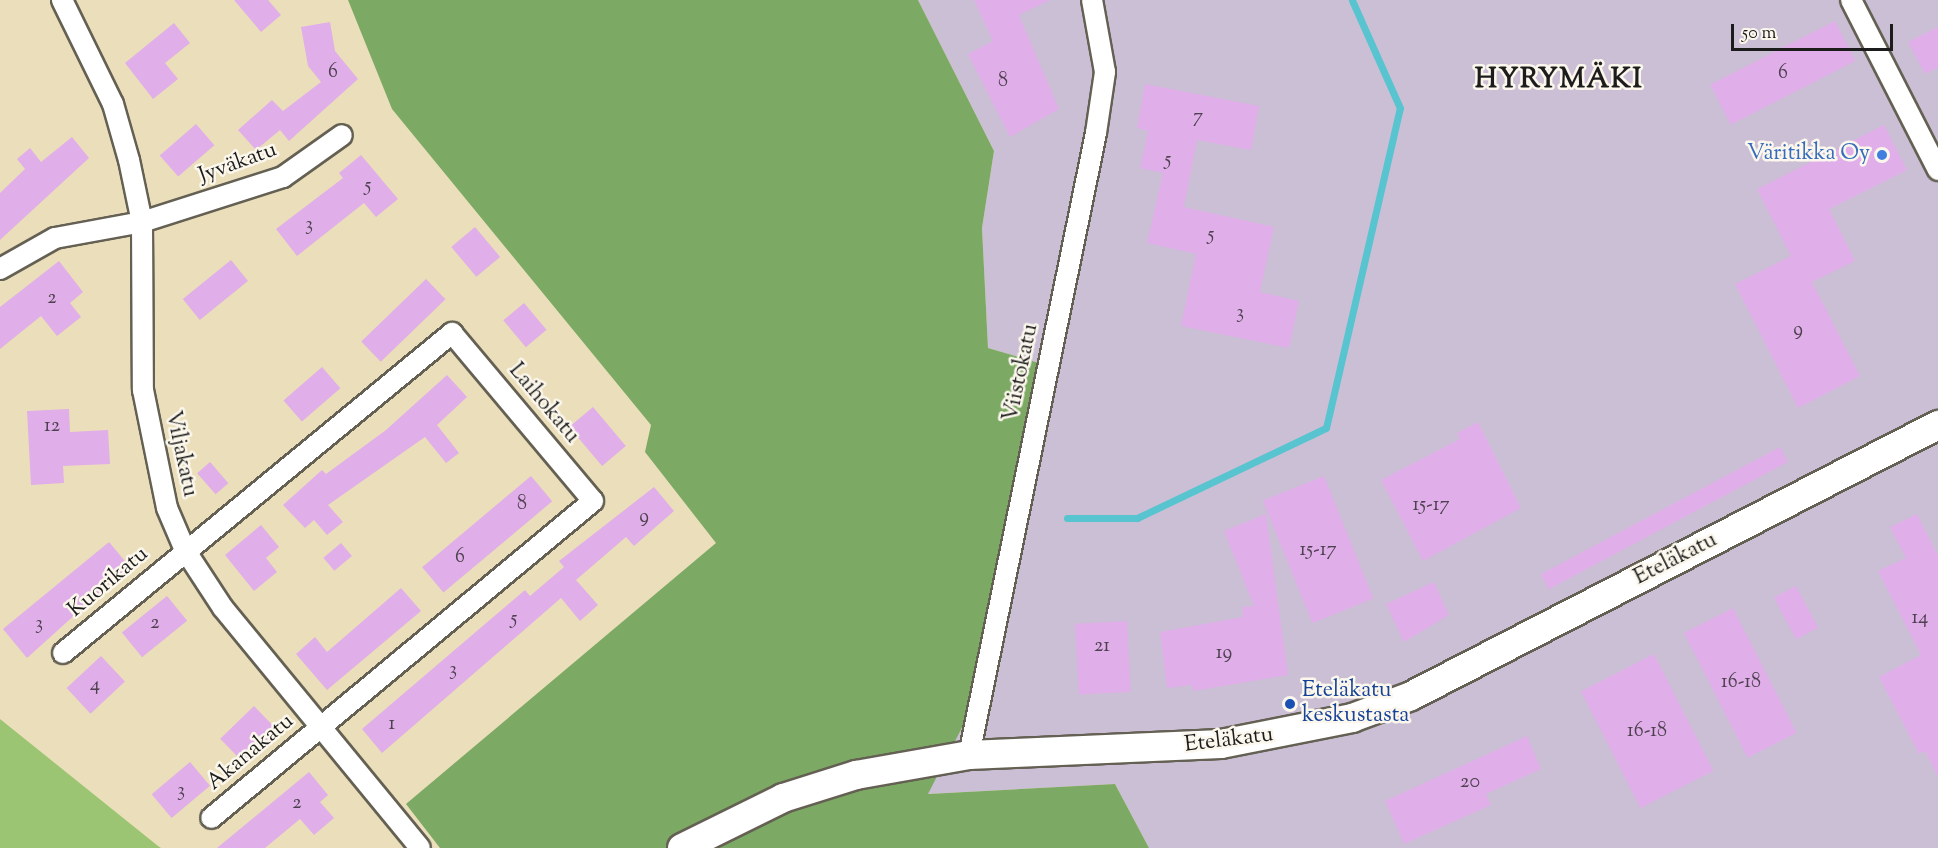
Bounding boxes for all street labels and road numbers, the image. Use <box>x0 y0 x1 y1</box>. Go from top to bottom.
street label: Jyväkatu <box>195 138 281 190</box>
street label: Viistokatu <box>999 322 1045 424</box>
street label: Laihokatu <box>502 359 584 449</box>
street label: Viljakatu <box>158 409 202 499</box>
street label: Eteläkatu <box>1630 528 1722 592</box>
street label: Kuorikatu <box>64 542 154 624</box>
street label: Akanakatu <box>202 709 300 797</box>
street label: Eteläkatu <box>1183 722 1275 760</box>

